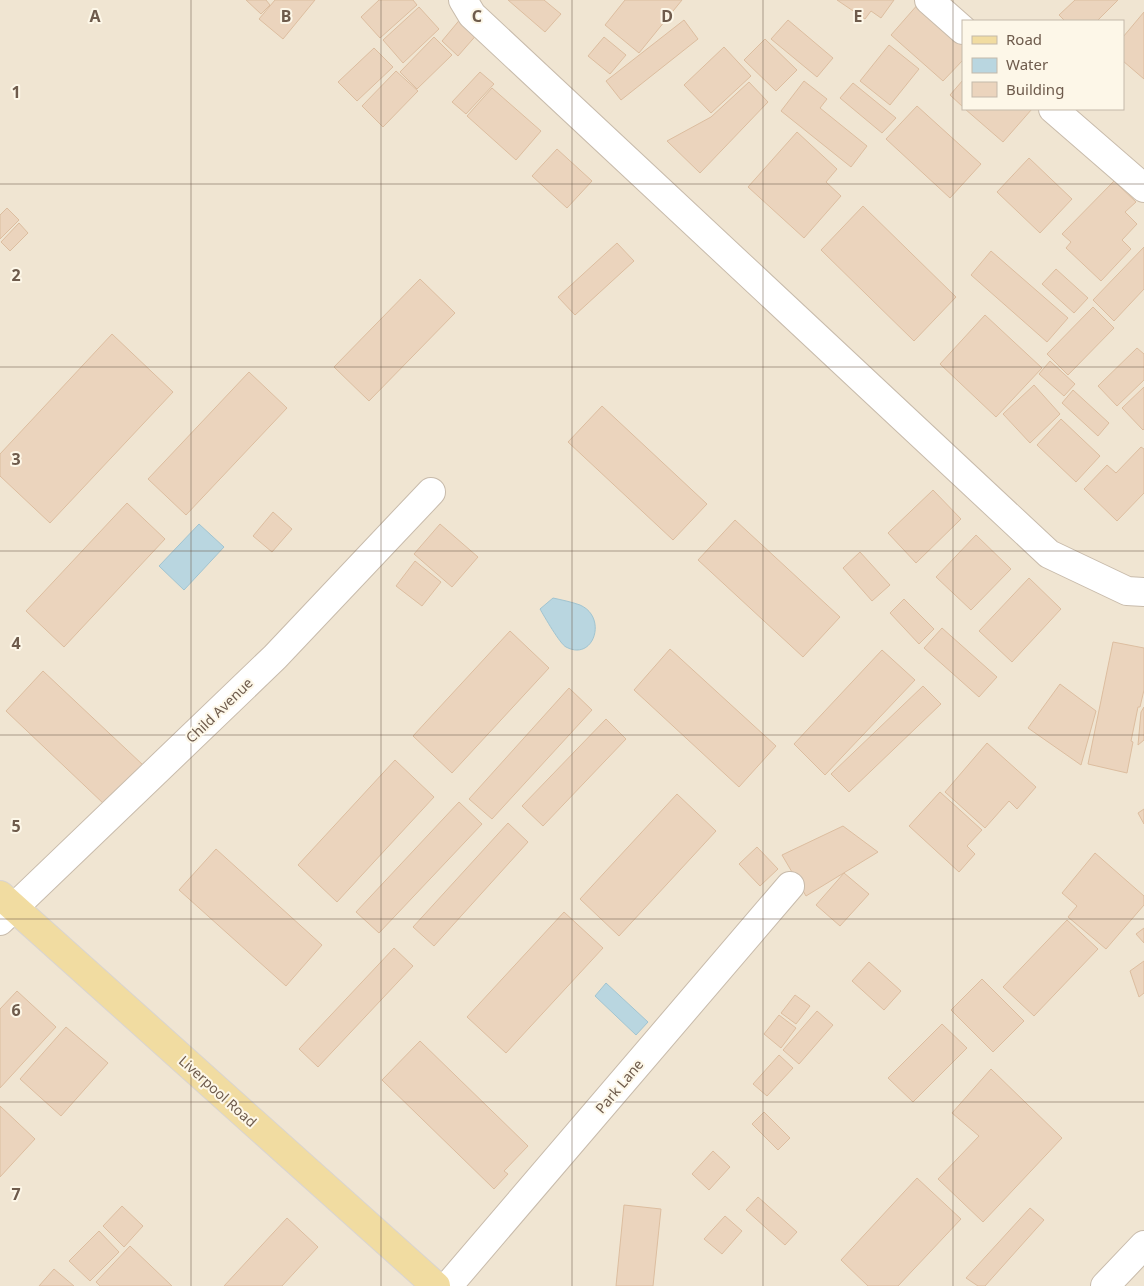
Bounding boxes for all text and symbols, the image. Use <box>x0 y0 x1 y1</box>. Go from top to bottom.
text: A <box>89 5 101 27</box>
text: B <box>281 5 291 27</box>
text: C <box>472 5 482 27</box>
text: D <box>661 5 673 27</box>
text: E <box>854 5 863 27</box>
legend <box>962 20 1124 110</box>
text: Road <box>1006 29 1042 49</box>
text: Water <box>1006 54 1048 74</box>
text: Building <box>1006 79 1064 99</box>
text: 1 <box>11 81 21 103</box>
text: 2 <box>11 264 21 286</box>
text: 3 <box>11 448 21 470</box>
text: 4 <box>11 632 21 654</box>
street label: Child Avenue <box>181 673 257 747</box>
text: 5 <box>11 815 21 837</box>
text: 6 <box>11 999 21 1021</box>
street label: Liverpool Road <box>175 1051 261 1131</box>
street label: Park Lane <box>591 1055 647 1117</box>
text: 7 <box>11 1183 21 1205</box>

